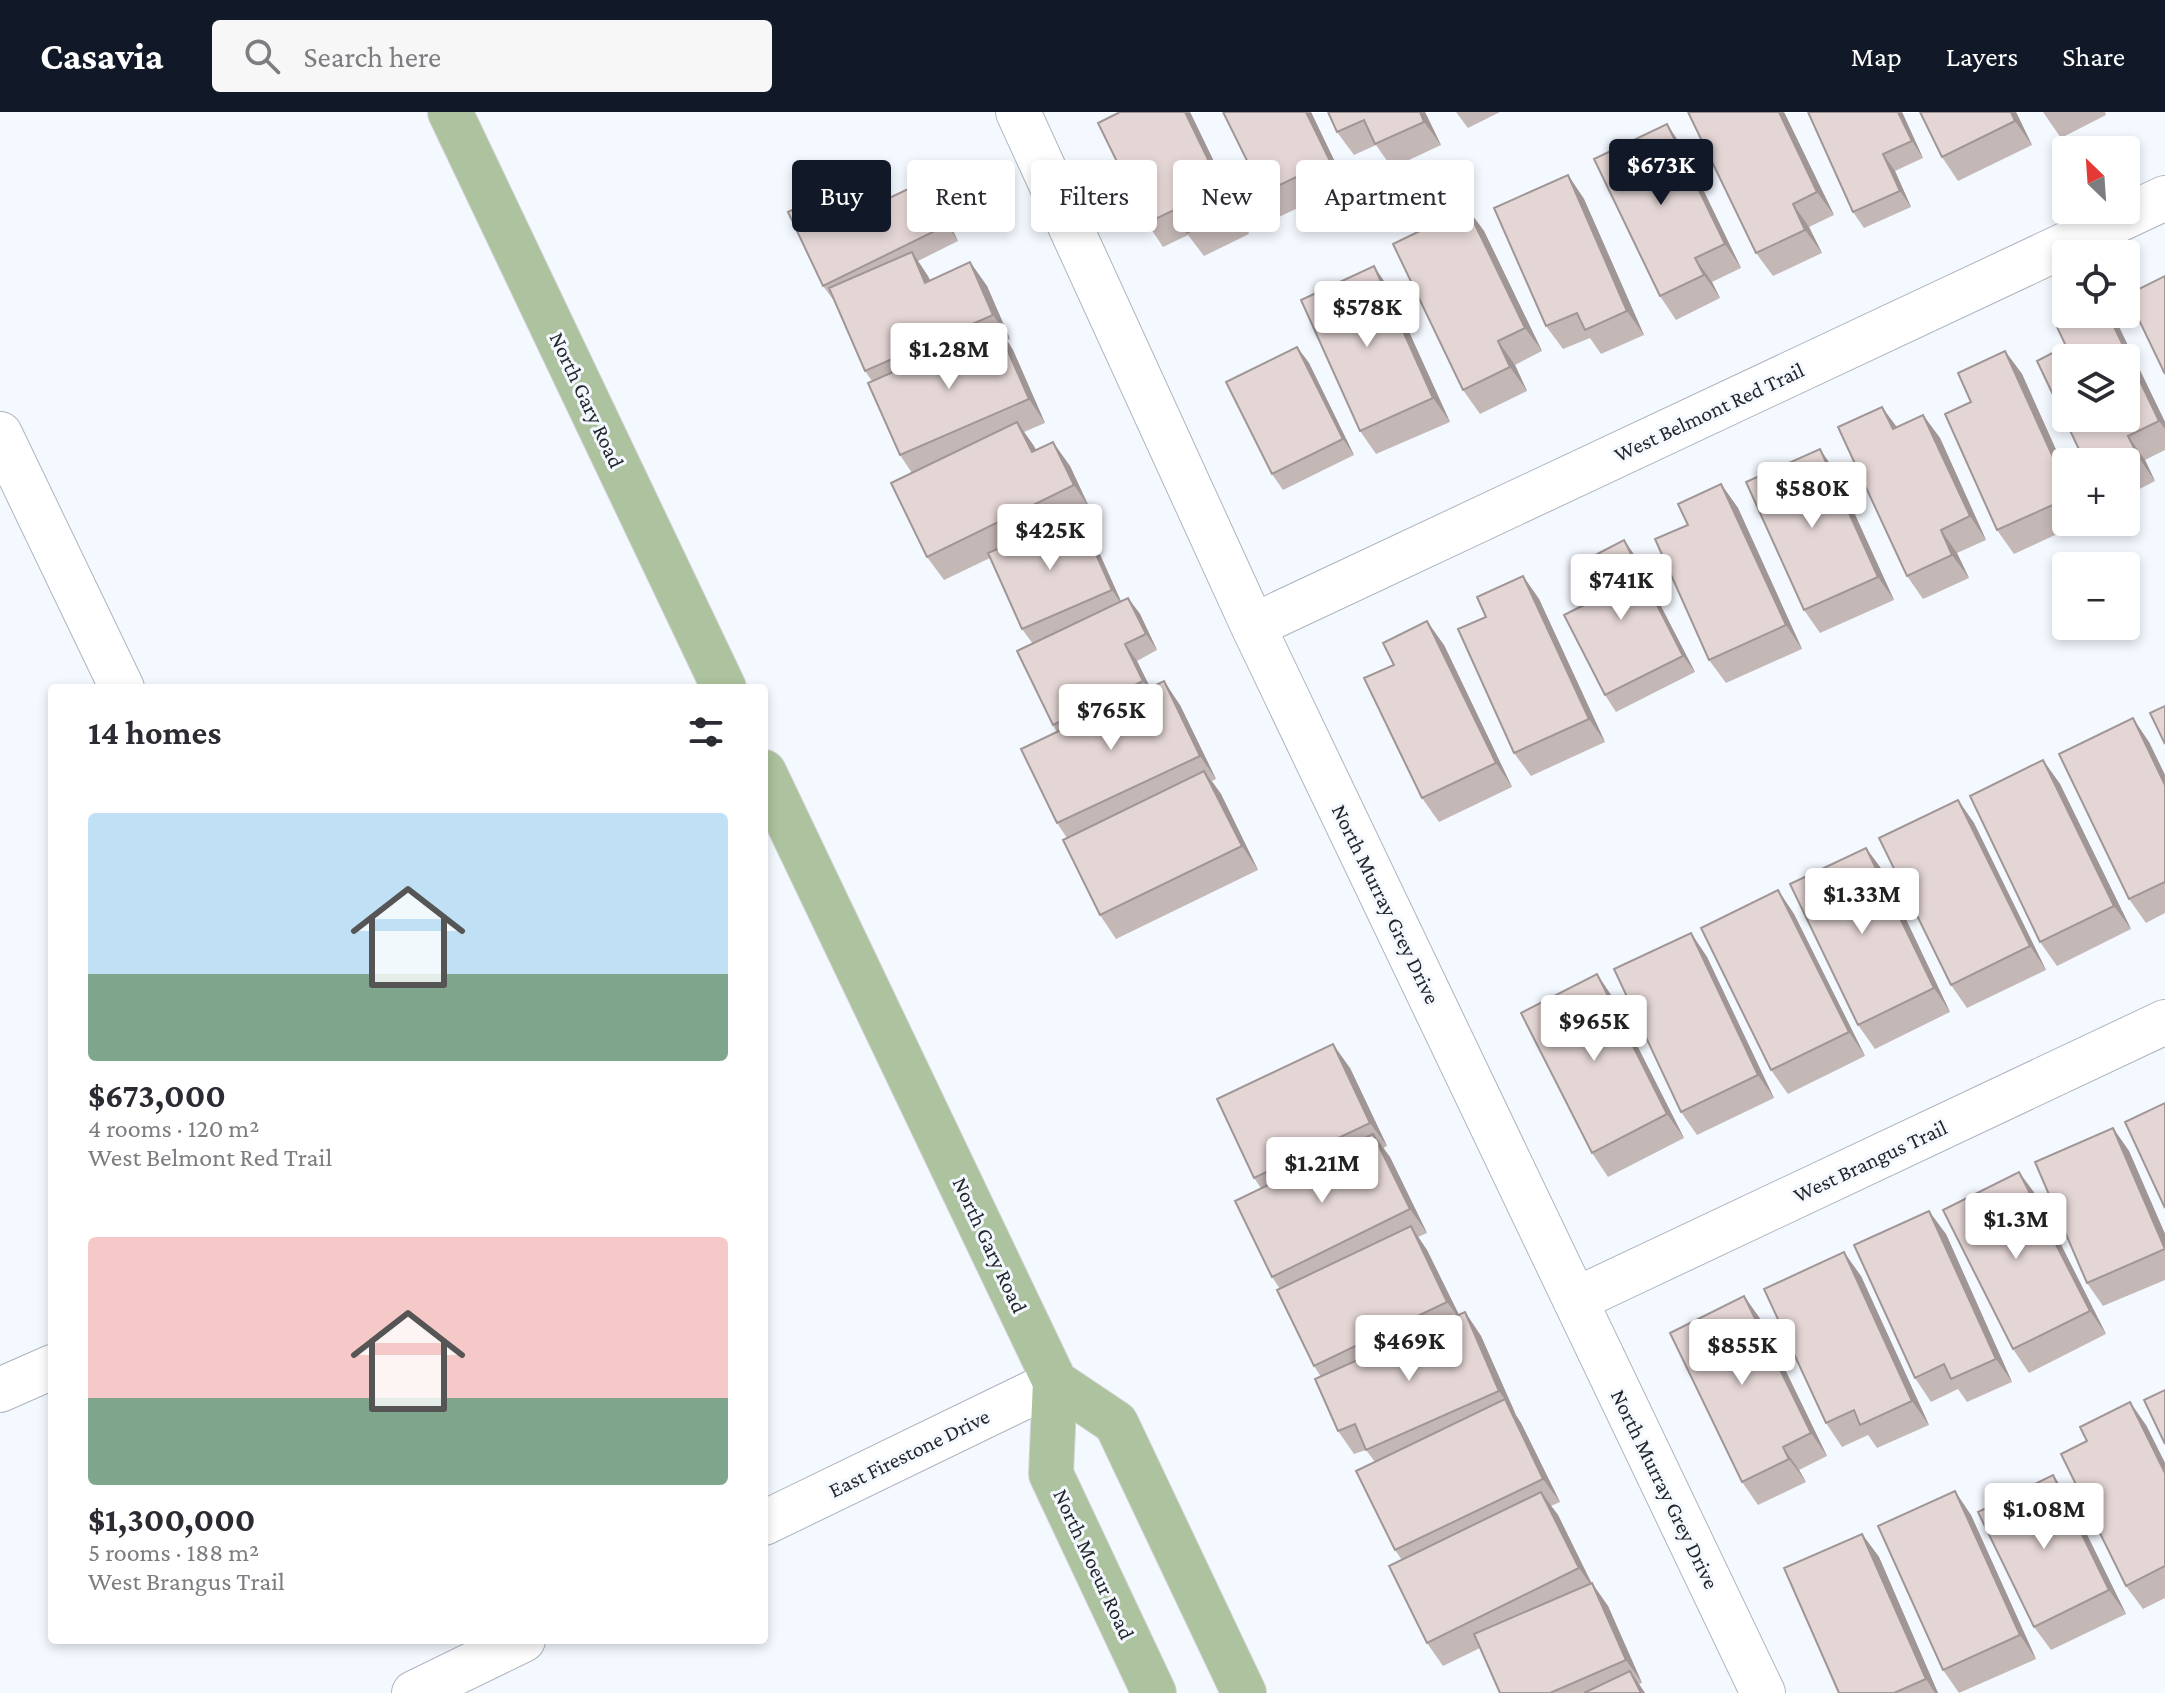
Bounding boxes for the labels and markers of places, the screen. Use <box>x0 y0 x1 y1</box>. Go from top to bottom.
pin: $673K <box>1605 139 1717 207</box>
pin: $578K <box>1311 281 1423 349</box>
pin: $1.28M <box>884 323 1014 391</box>
pin: $580K <box>1756 462 1868 530</box>
pin: $425K <box>994 504 1106 572</box>
pin: $741K <box>1565 554 1677 622</box>
pin: $765K <box>1055 684 1167 752</box>
pin: $1.33M <box>1797 868 1927 936</box>
pin: $965K <box>1538 995 1650 1063</box>
pin: $1.21M <box>1257 1137 1387 1205</box>
pin: $1.3M <box>1960 1193 2072 1261</box>
pin: $469K <box>1353 1315 1465 1383</box>
pin: $855K <box>1686 1319 1798 1387</box>
pin: $1.08M <box>1979 1483 2109 1551</box>

